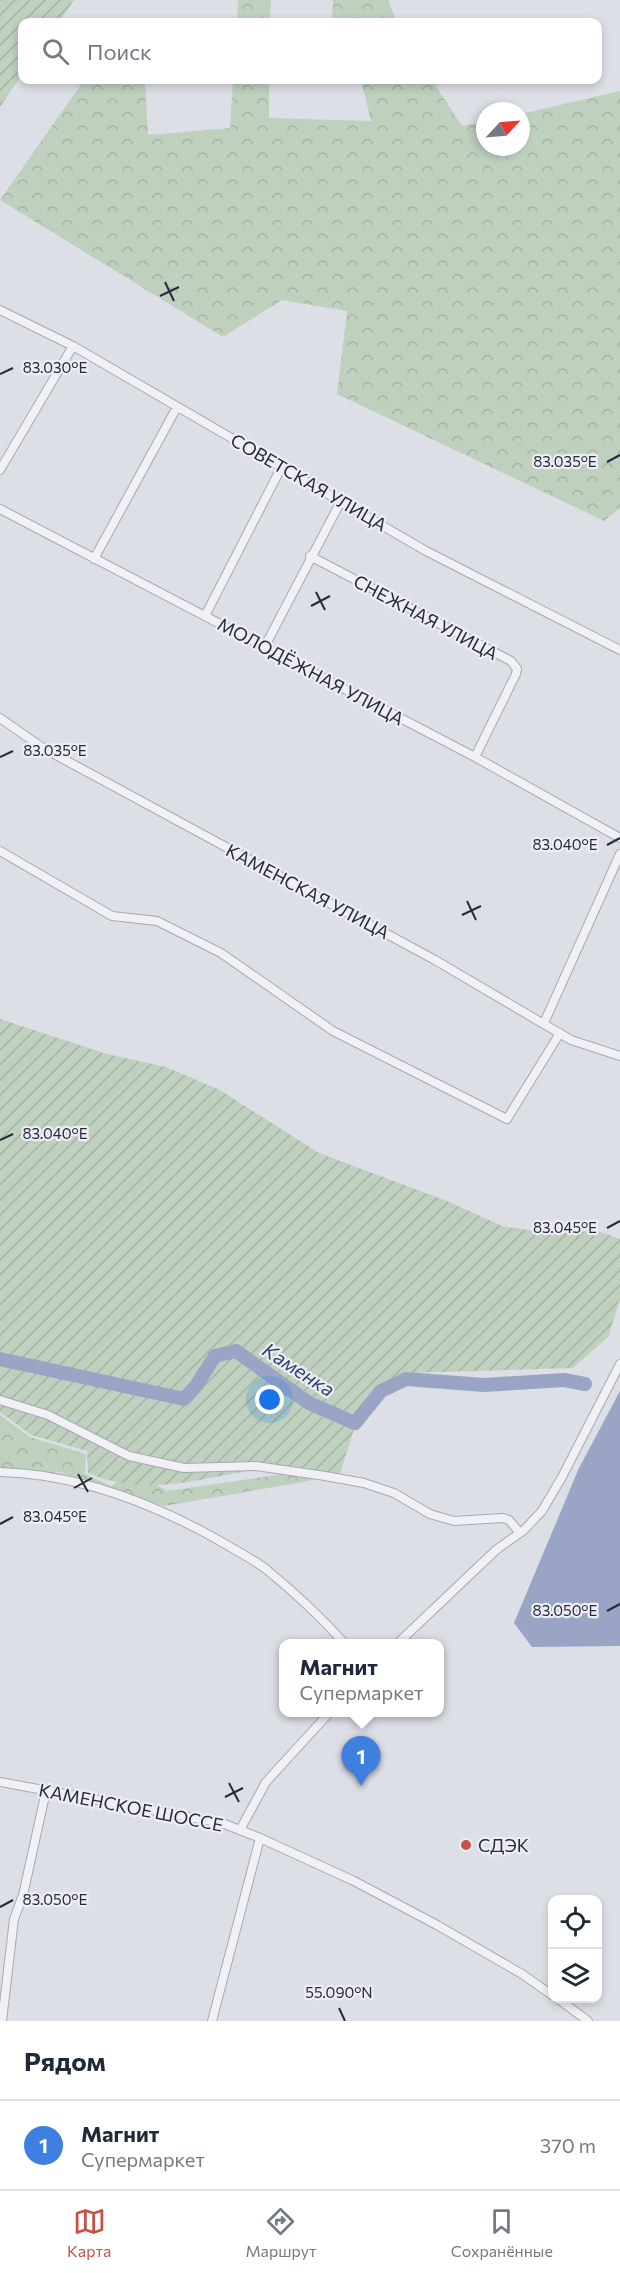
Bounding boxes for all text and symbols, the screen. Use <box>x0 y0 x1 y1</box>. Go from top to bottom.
search box <box>18 18 602 84</box>
icon: search <box>39 35 72 68</box>
text: Поиск <box>87 38 152 65</box>
north arrow <box>476 102 530 156</box>
text: 83.030°E <box>23 358 87 376</box>
street label: СОВЕТСКАЯ УЛИЦА <box>227 428 391 536</box>
text: 83.035°E <box>533 452 597 470</box>
street label: СНЕЖНАЯ УЛИЦА <box>350 570 502 664</box>
street label: МОЛОДЁЖНАЯ УЛИЦА <box>214 612 408 730</box>
text: 83.035°E <box>23 741 87 759</box>
text: 83.040°E <box>532 835 598 853</box>
street label: КАМЕНСКАЯ УЛИЦА <box>222 839 394 943</box>
text: 83.040°E <box>22 1124 88 1142</box>
text: 83.045°E <box>533 1218 597 1236</box>
water label: Каменка <box>259 1337 339 1401</box>
your location <box>255 1385 284 1414</box>
text: 83.045°E <box>23 1507 87 1525</box>
text: 83.050°E <box>533 1601 597 1619</box>
popup <box>279 1639 444 1717</box>
text: Магнит <box>300 1653 378 1680</box>
text: Супермаркет <box>300 1680 423 1704</box>
pin: 1 <box>342 1736 380 1786</box>
street label: КАМЕНСКОЕ ШОССЕ <box>37 1778 225 1836</box>
place label: СДЭК <box>478 1834 529 1856</box>
marker: СДЭК <box>459 1838 473 1852</box>
text: 83.050°E <box>23 1890 87 1908</box>
map controls <box>548 1895 602 2003</box>
button: locate <box>548 1895 602 1949</box>
button: layers <box>548 1949 602 2003</box>
text: 55.090°N <box>305 1983 373 2001</box>
text: Рядом <box>24 2045 106 2076</box>
text: Магнит <box>81 2120 159 2147</box>
text: 1 <box>39 2133 48 2157</box>
text: 370 m <box>540 2133 596 2157</box>
text: Супермаркет <box>81 2147 205 2171</box>
tab: Карта <box>67 2205 111 2260</box>
tab: Маршрут <box>245 2205 317 2260</box>
tab: Сохранённые <box>451 2205 553 2260</box>

